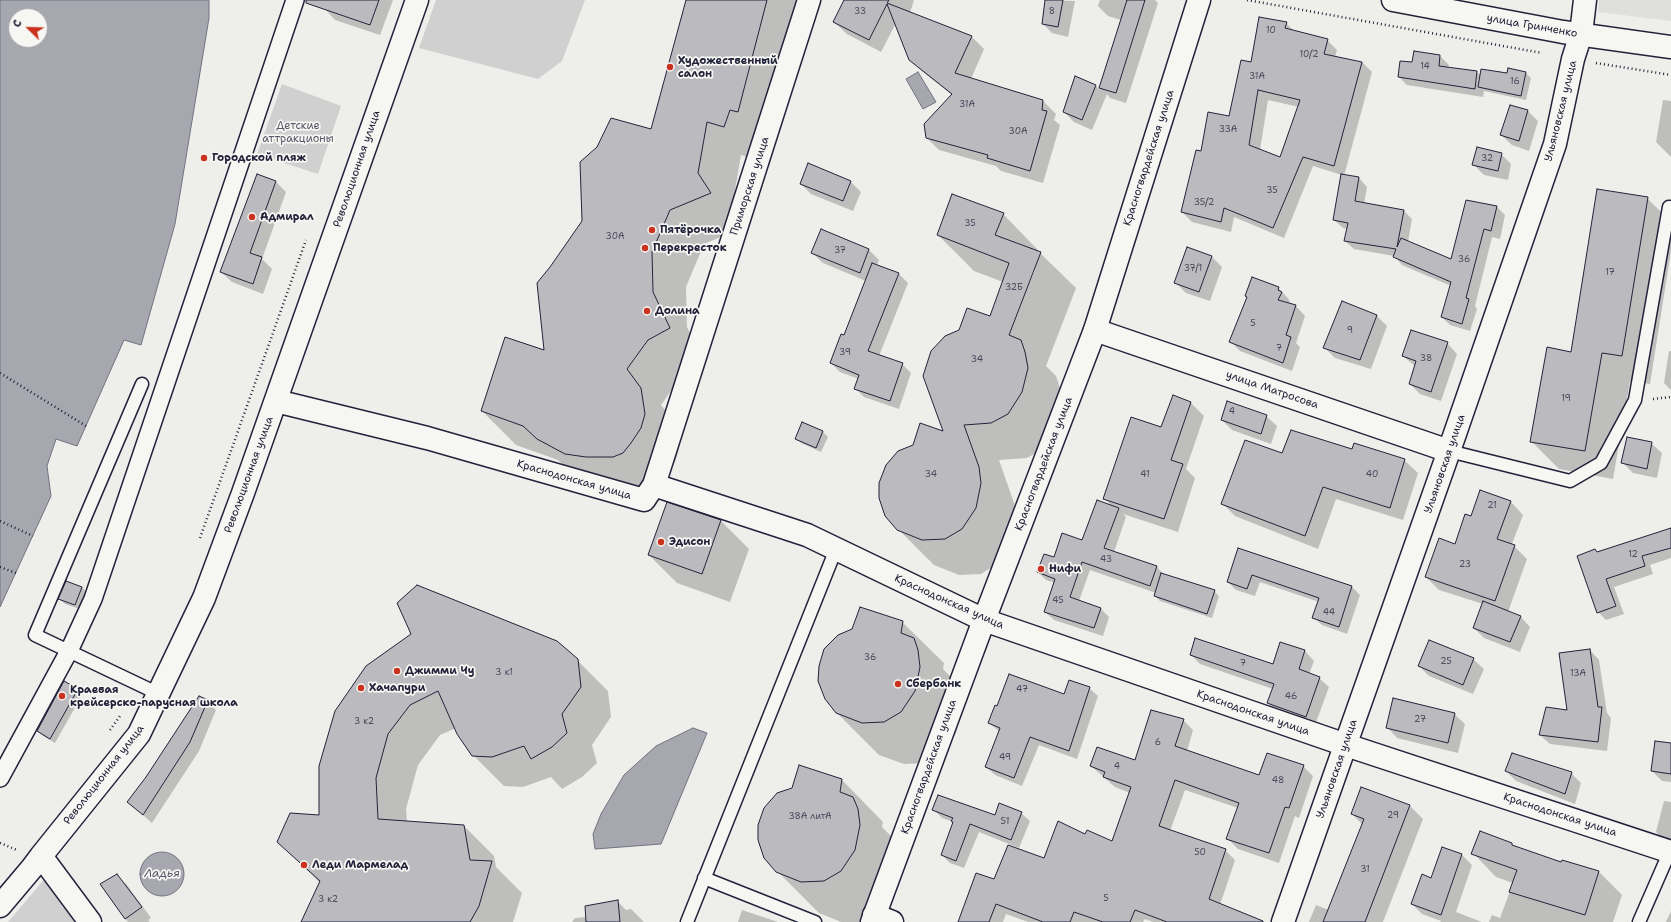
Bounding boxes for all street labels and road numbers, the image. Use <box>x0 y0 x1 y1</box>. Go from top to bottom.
street label: улица Гринченко <box>1486 12 1578 40</box>
street label: Ульяновская улица <box>1542 59 1580 163</box>
street label: Красногвардейская улица <box>1121 88 1177 228</box>
street label: Революционная улица <box>331 109 383 229</box>
street label: Приморская улица <box>728 135 772 237</box>
street label: улица Матросова <box>1224 368 1320 412</box>
street label: Красногвардейская улица <box>1012 395 1076 533</box>
street label: Ульяновская улица <box>1422 413 1468 515</box>
street label: Революционная улица <box>222 415 276 535</box>
street label: Краснодонская улица <box>515 457 633 503</box>
street label: Краснодонская улица <box>892 572 1006 632</box>
street label: Краснодонская улица <box>1195 687 1311 739</box>
street label: Красногвардейская улица <box>898 698 960 836</box>
street label: Ульяновская улица <box>1314 718 1360 820</box>
street label: Революционная улица <box>61 722 147 828</box>
street label: Краснодонская улица <box>1502 790 1618 840</box>

